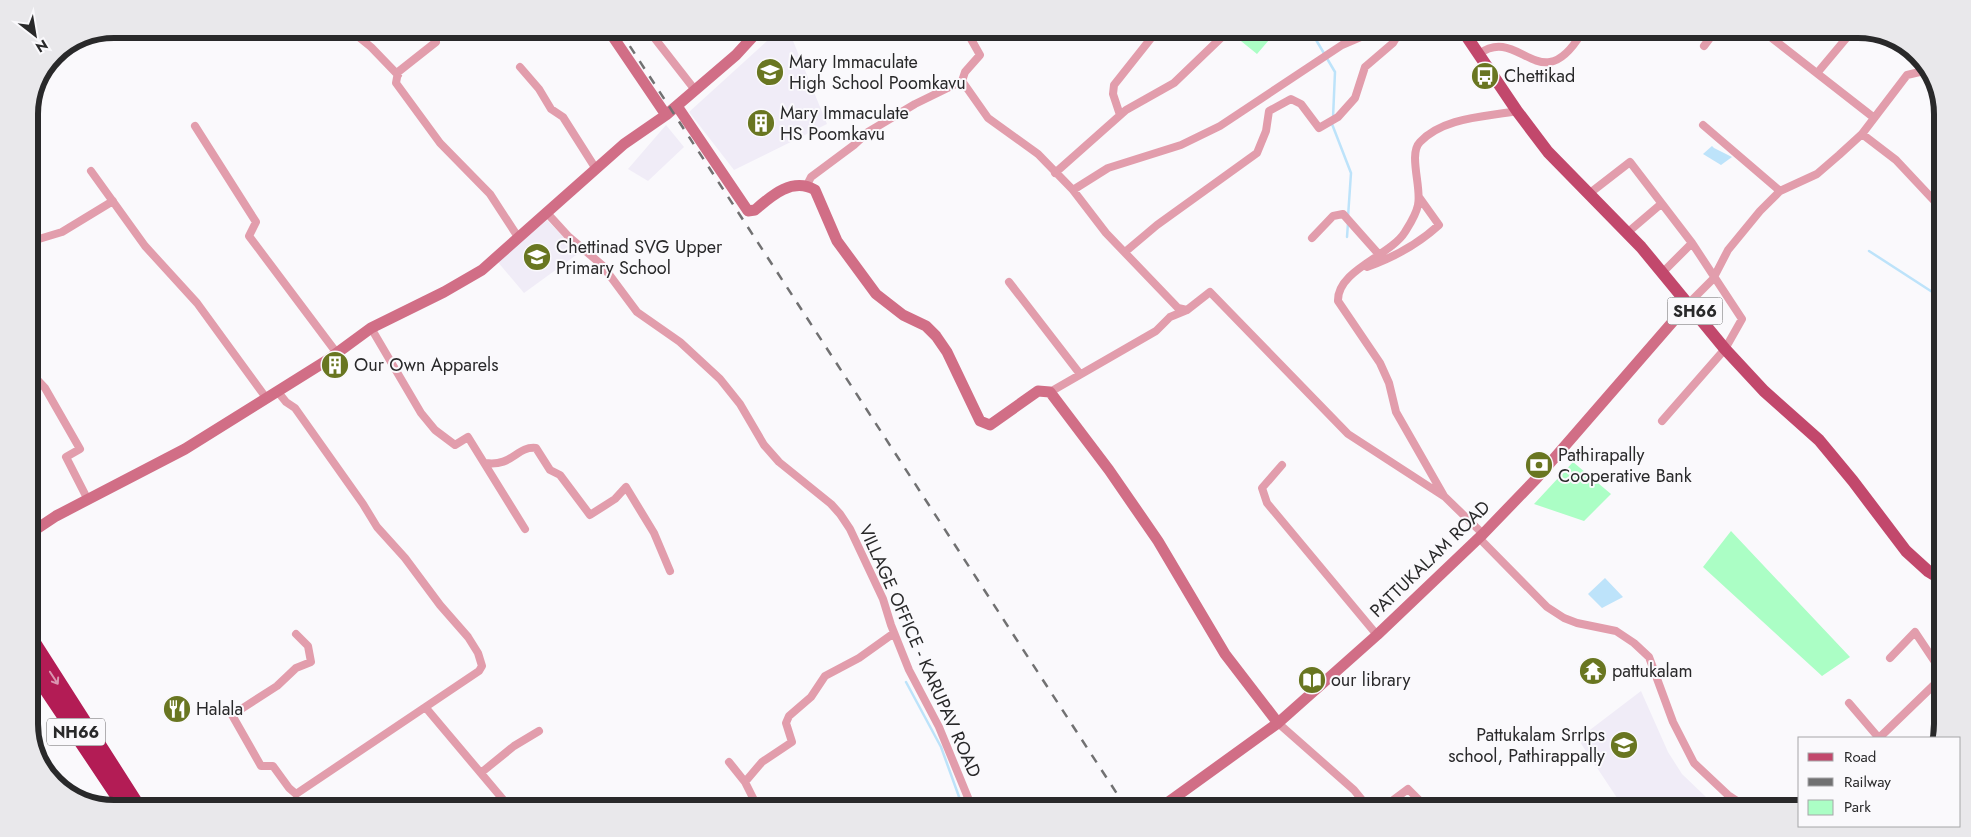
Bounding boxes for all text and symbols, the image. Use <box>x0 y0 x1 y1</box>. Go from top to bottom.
north arrow <box>10 10 60 60</box>
text: N <box>32 35 52 58</box>
place label: Mary Immaculate High School Poomkavu <box>789 49 966 96</box>
school or university icon: Mary Immaculate High School Poomkavu <box>755 57 785 87</box>
bus stop icon: Chettikad <box>1470 61 1500 91</box>
place label: Chettikad <box>1504 63 1575 89</box>
place label: Mary Immaculate HS Poomkavu <box>780 100 909 147</box>
building icon: Mary Immaculate HS Poomkavu <box>746 108 776 138</box>
place label: Chettinad SVG Upper Primary School <box>556 234 723 281</box>
school or university icon: Chettinad SVG Upper Primary School <box>522 242 552 272</box>
road number: SH66 <box>1668 298 1722 324</box>
building icon: Our Own Apparels <box>320 350 350 380</box>
place label: Our Own Apparels <box>354 352 498 378</box>
place label: Pathirapally Cooperative Bank <box>1558 442 1692 489</box>
bank icon: Pathirapally Cooperative Bank <box>1524 450 1554 480</box>
street label: PATTUKALAM ROAD <box>1364 495 1496 623</box>
street label: VILLAGE OFFICE - KARUPAV ROAD <box>852 520 988 782</box>
temple icon: pattukalam <box>1578 656 1608 686</box>
place label: pattukalam <box>1612 658 1692 684</box>
library icon: our library <box>1297 665 1327 695</box>
place label: our library <box>1331 667 1410 693</box>
one-way arrow <box>49 671 60 685</box>
restaurant icon: Halala <box>162 694 192 724</box>
place label: Halala <box>196 696 243 722</box>
road number: NH66 <box>47 719 105 746</box>
place label: Pattukalam Srrlps school, Pathirappally <box>1448 722 1605 769</box>
school or university icon: Pattukalam Srrlps school, Pathirappally <box>1609 730 1639 760</box>
legend <box>1798 737 1961 827</box>
text: Road <box>1844 746 1876 768</box>
text: Railway <box>1844 771 1891 793</box>
text: Park <box>1844 796 1871 818</box>

